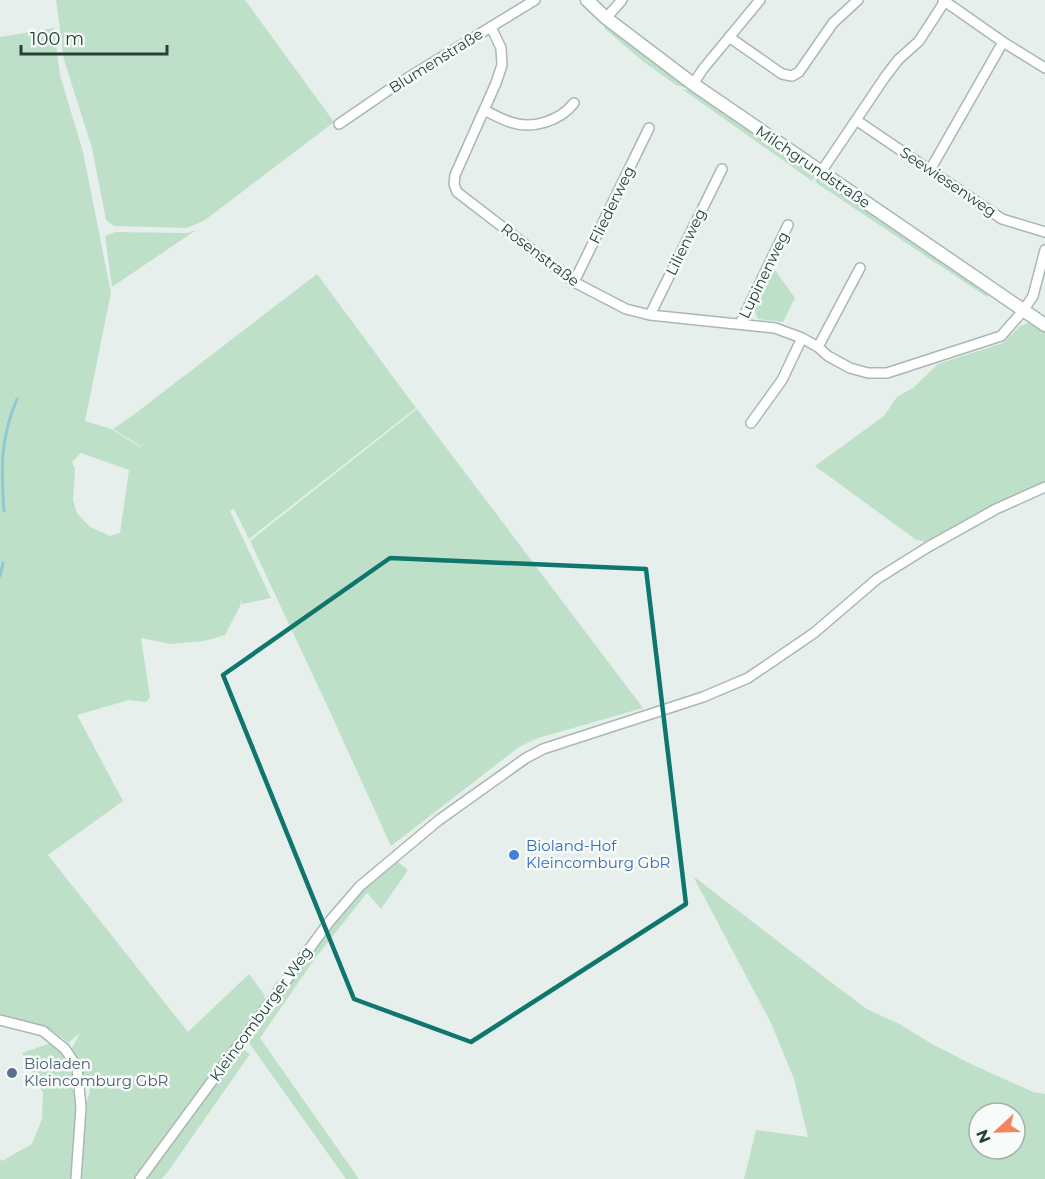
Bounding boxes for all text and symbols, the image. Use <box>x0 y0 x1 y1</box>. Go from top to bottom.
scale bar <box>21 18 166 56</box>
street label: Blumenstraße <box>385 24 486 97</box>
text: 100 m <box>30 28 84 50</box>
street label: Milchgrundstraße <box>752 121 874 212</box>
street label: Seewiesenweg <box>896 142 1000 221</box>
street label: Fliederweg <box>585 163 639 247</box>
street label: Lilienweg <box>661 205 710 278</box>
street label: Rosenstraße <box>497 219 583 290</box>
street label: Lupinenweg <box>734 228 793 321</box>
place label: Bioland-Hof Kleincomburg GbR <box>526 836 671 872</box>
marker: Bioland-Hof Kleincomburg GbR <box>507 848 521 862</box>
street label: Kleincomburger Weg <box>205 943 316 1085</box>
place label: Bioladen Kleincomburg GbR <box>24 1054 169 1090</box>
marker: Bioladen Kleincomburg GbR <box>5 1066 19 1080</box>
north arrow <box>967 1101 1027 1161</box>
text: N <box>972 1127 995 1146</box>

